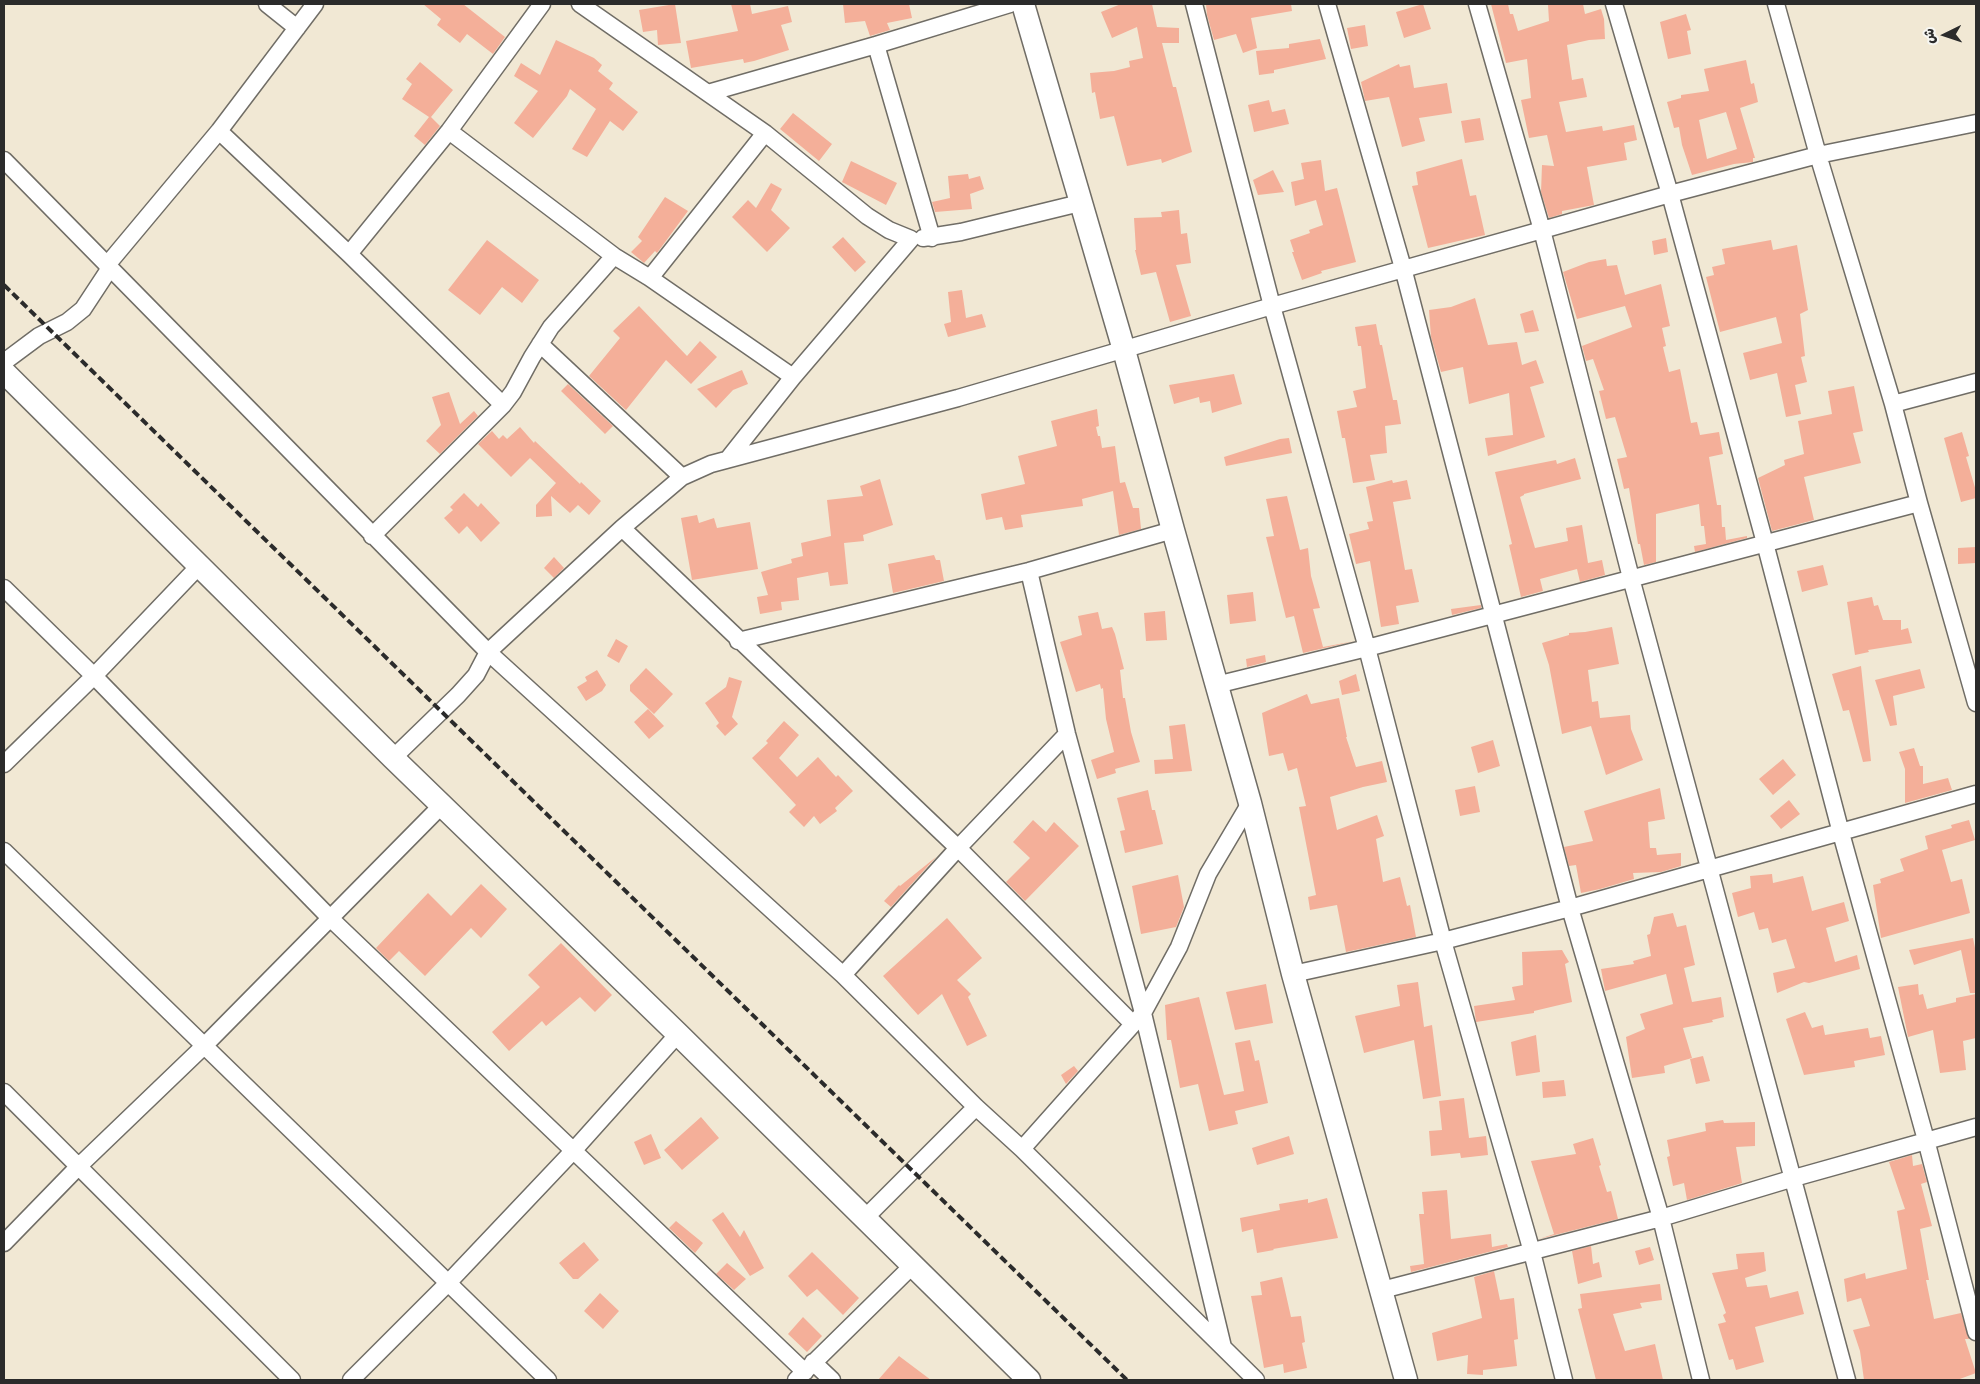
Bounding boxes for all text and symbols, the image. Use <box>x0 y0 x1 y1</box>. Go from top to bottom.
north arrow <box>1920 10 1970 60</box>
text: ش <box>1917 28 1943 45</box>

